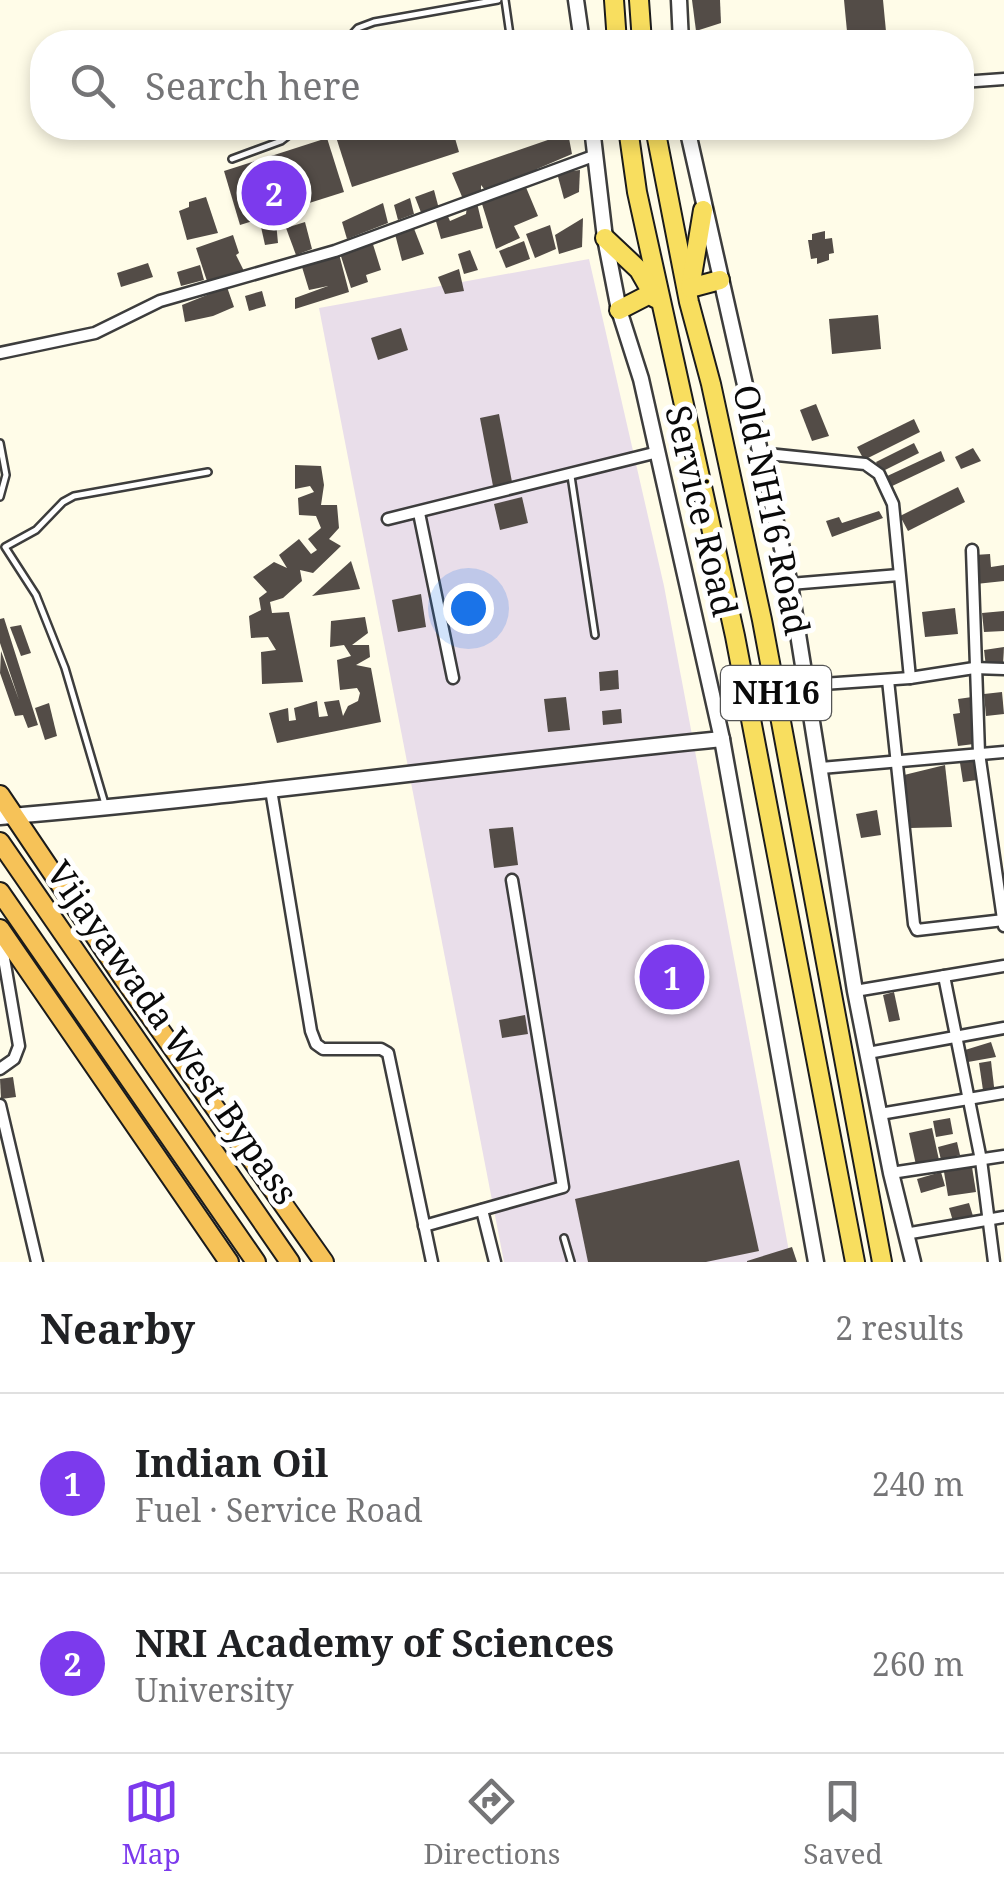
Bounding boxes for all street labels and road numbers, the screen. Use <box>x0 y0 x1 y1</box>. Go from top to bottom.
street label: Old NH16 Road <box>723 380 822 639</box>
street label: Service Road <box>655 401 750 621</box>
road number: NH16 <box>721 666 831 720</box>
street label: Vijayawada West Bypass <box>37 851 310 1213</box>

